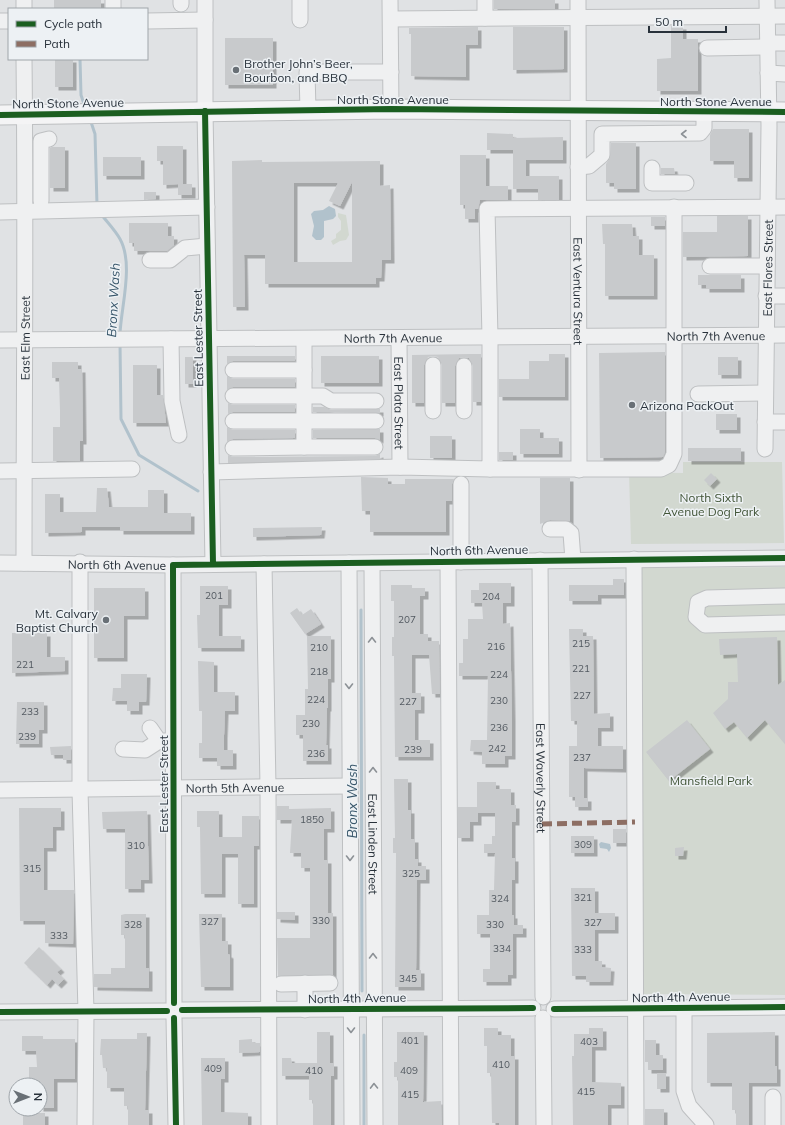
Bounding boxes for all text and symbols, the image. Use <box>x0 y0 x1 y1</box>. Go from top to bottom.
legend <box>8 8 148 60</box>
scale bar <box>649 8 726 34</box>
text: 50 m <box>655 14 683 29</box>
text: Cycle path <box>44 16 102 31</box>
text: Path <box>44 36 70 51</box>
place label: Brother John’s Beer, Bourbon, and BBQ <box>244 56 353 85</box>
marker: Brother John’s Beer, Bourbon, and BBQ <box>231 65 241 75</box>
street label: North Stone Avenue <box>337 92 449 107</box>
street label: North Stone Avenue <box>660 94 772 109</box>
street label: North Stone Avenue <box>12 95 124 111</box>
one-way arrow <box>681 129 687 138</box>
street label: East Flores Street <box>759 219 775 317</box>
street label: East Ventura Street <box>571 237 586 345</box>
water label: Bronx Wash <box>103 262 123 338</box>
street label: East Lester Street <box>190 289 206 387</box>
street label: East Elm Street <box>17 296 32 380</box>
street label: North 7th Avenue <box>667 328 765 343</box>
street label: North 7th Avenue <box>344 330 442 345</box>
street label: East Plata Street <box>392 356 407 450</box>
place label: Arizona PackOut <box>640 398 734 413</box>
marker: Arizona PackOut <box>627 400 637 410</box>
park label: North Sixth Avenue Dog Park <box>663 490 760 519</box>
street label: North 6th Avenue <box>430 542 528 558</box>
street label: North 6th Avenue <box>68 556 166 572</box>
house number: 201 <box>205 589 223 602</box>
house number: 204 <box>482 590 500 603</box>
place label: Mt. Calvary Baptist Church <box>16 606 99 635</box>
house number: 207 <box>398 613 416 626</box>
marker: Mt. Calvary Baptist Church <box>101 615 111 625</box>
one-way arrow <box>368 637 376 643</box>
house number: 215 <box>572 637 590 650</box>
house number: 216 <box>487 640 505 653</box>
house number: 210 <box>310 641 328 654</box>
house number: 221 <box>16 658 34 671</box>
house number: 221 <box>572 662 590 675</box>
house number: 218 <box>310 665 328 678</box>
house number: 224 <box>490 668 508 681</box>
one-way arrow <box>345 683 353 689</box>
house number: 227 <box>573 689 591 702</box>
house number: 224 <box>307 693 325 706</box>
house number: 230 <box>490 694 508 707</box>
house number: 227 <box>399 695 417 708</box>
house number: 233 <box>21 705 39 718</box>
house number: 230 <box>302 717 320 730</box>
house number: 236 <box>490 721 508 734</box>
street label: East Waverly Street <box>534 723 549 833</box>
house number: 239 <box>18 730 36 743</box>
street label: East Lester Street <box>156 735 171 833</box>
house number: 242 <box>488 742 506 755</box>
house number: 239 <box>404 743 422 756</box>
house number: 236 <box>307 747 325 760</box>
house number: 237 <box>573 751 591 764</box>
water label: Bronx Wash <box>344 764 360 838</box>
one-way arrow <box>369 767 377 773</box>
park label: Mansfield Park <box>670 773 753 788</box>
street label: North 5th Avenue <box>186 779 284 795</box>
street label: East Linden Street <box>366 793 381 895</box>
house number: 1850 <box>300 813 324 826</box>
house number: 309 <box>574 838 592 851</box>
house number: 310 <box>127 839 145 852</box>
one-way arrow <box>346 855 354 861</box>
house number: 315 <box>23 862 41 875</box>
house number: 325 <box>402 867 420 880</box>
house number: 321 <box>574 891 592 904</box>
house number: 324 <box>491 892 509 905</box>
house number: 330 <box>312 914 330 927</box>
house number: 327 <box>201 915 219 928</box>
house number: 327 <box>584 916 602 929</box>
house number: 328 <box>124 918 142 931</box>
house number: 330 <box>486 918 504 931</box>
house number: 333 <box>50 929 68 942</box>
house number: 334 <box>493 942 511 955</box>
house number: 333 <box>574 943 592 956</box>
one-way arrow <box>369 953 377 959</box>
house number: 345 <box>399 972 417 985</box>
street label: North 4th Avenue <box>632 989 730 1005</box>
street label: North 4th Avenue <box>308 990 406 1006</box>
one-way arrow <box>347 1027 355 1033</box>
house number: 401 <box>401 1034 419 1047</box>
house number: 403 <box>580 1035 598 1048</box>
house number: 410 <box>492 1058 510 1071</box>
house number: 409 <box>204 1062 222 1075</box>
house number: 410 <box>305 1064 323 1077</box>
house number: 409 <box>400 1064 418 1077</box>
north arrow <box>8 1077 48 1117</box>
one-way arrow <box>370 1083 378 1089</box>
house number: 415 <box>577 1085 595 1098</box>
house number: 415 <box>401 1088 419 1101</box>
text: N <box>31 1093 45 1101</box>

